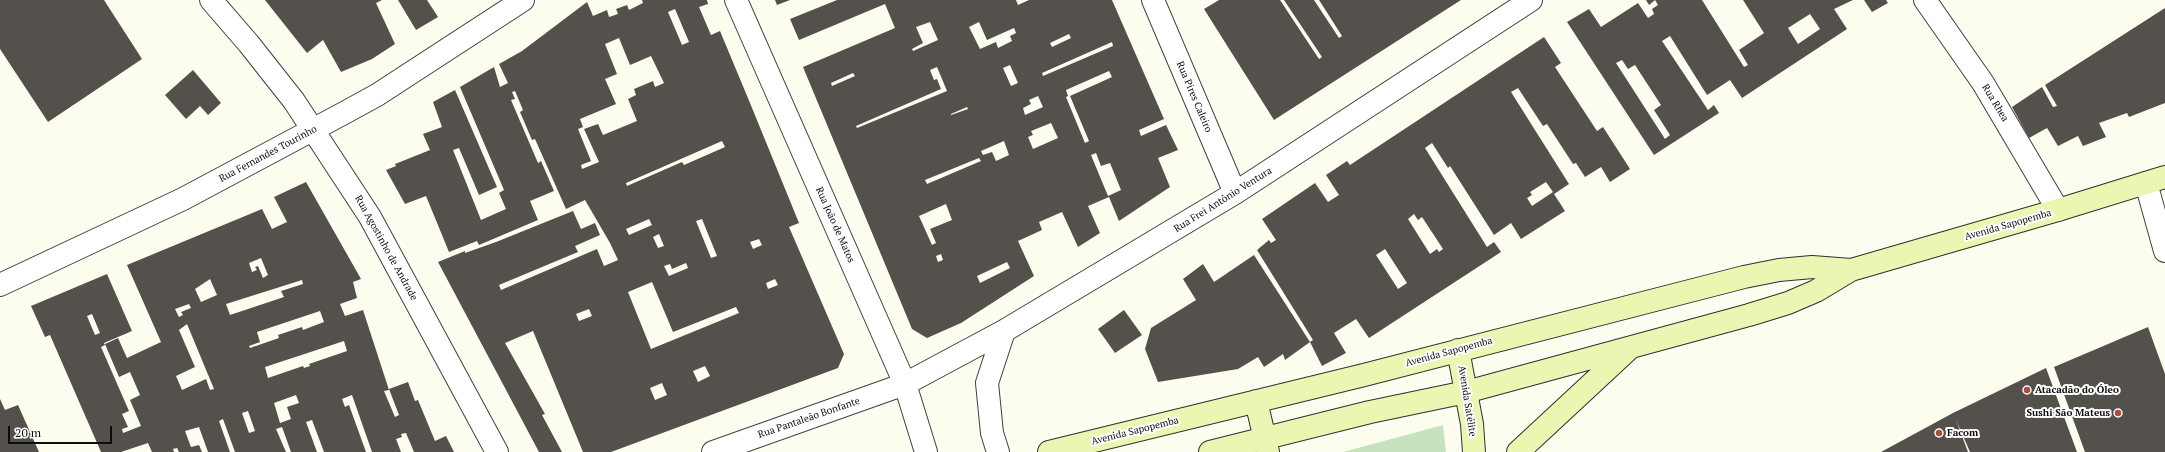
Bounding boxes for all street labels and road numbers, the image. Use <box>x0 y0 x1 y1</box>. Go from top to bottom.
street label: Rua Pires Caleiro <box>1174 60 1214 134</box>
street label: Rua Rhea <box>1979 82 2011 124</box>
street label: Rua Fernandes Tourinho <box>217 123 319 185</box>
street label: Rua Frei Antônio Ventura <box>1172 165 1274 235</box>
street label: Rua João de Matos <box>813 185 857 265</box>
street label: Rua Agostinho de Andrade <box>352 193 420 303</box>
street label: Avenida Sapopemba <box>1963 207 2053 243</box>
street label: Avenida Sapopemba <box>1404 335 1494 369</box>
street label: Avenida Satélite <box>1455 365 1479 437</box>
street label: Rua Pantaleão Bonfante <box>756 395 862 441</box>
street label: Avenida Sapopemba <box>1090 414 1180 448</box>

